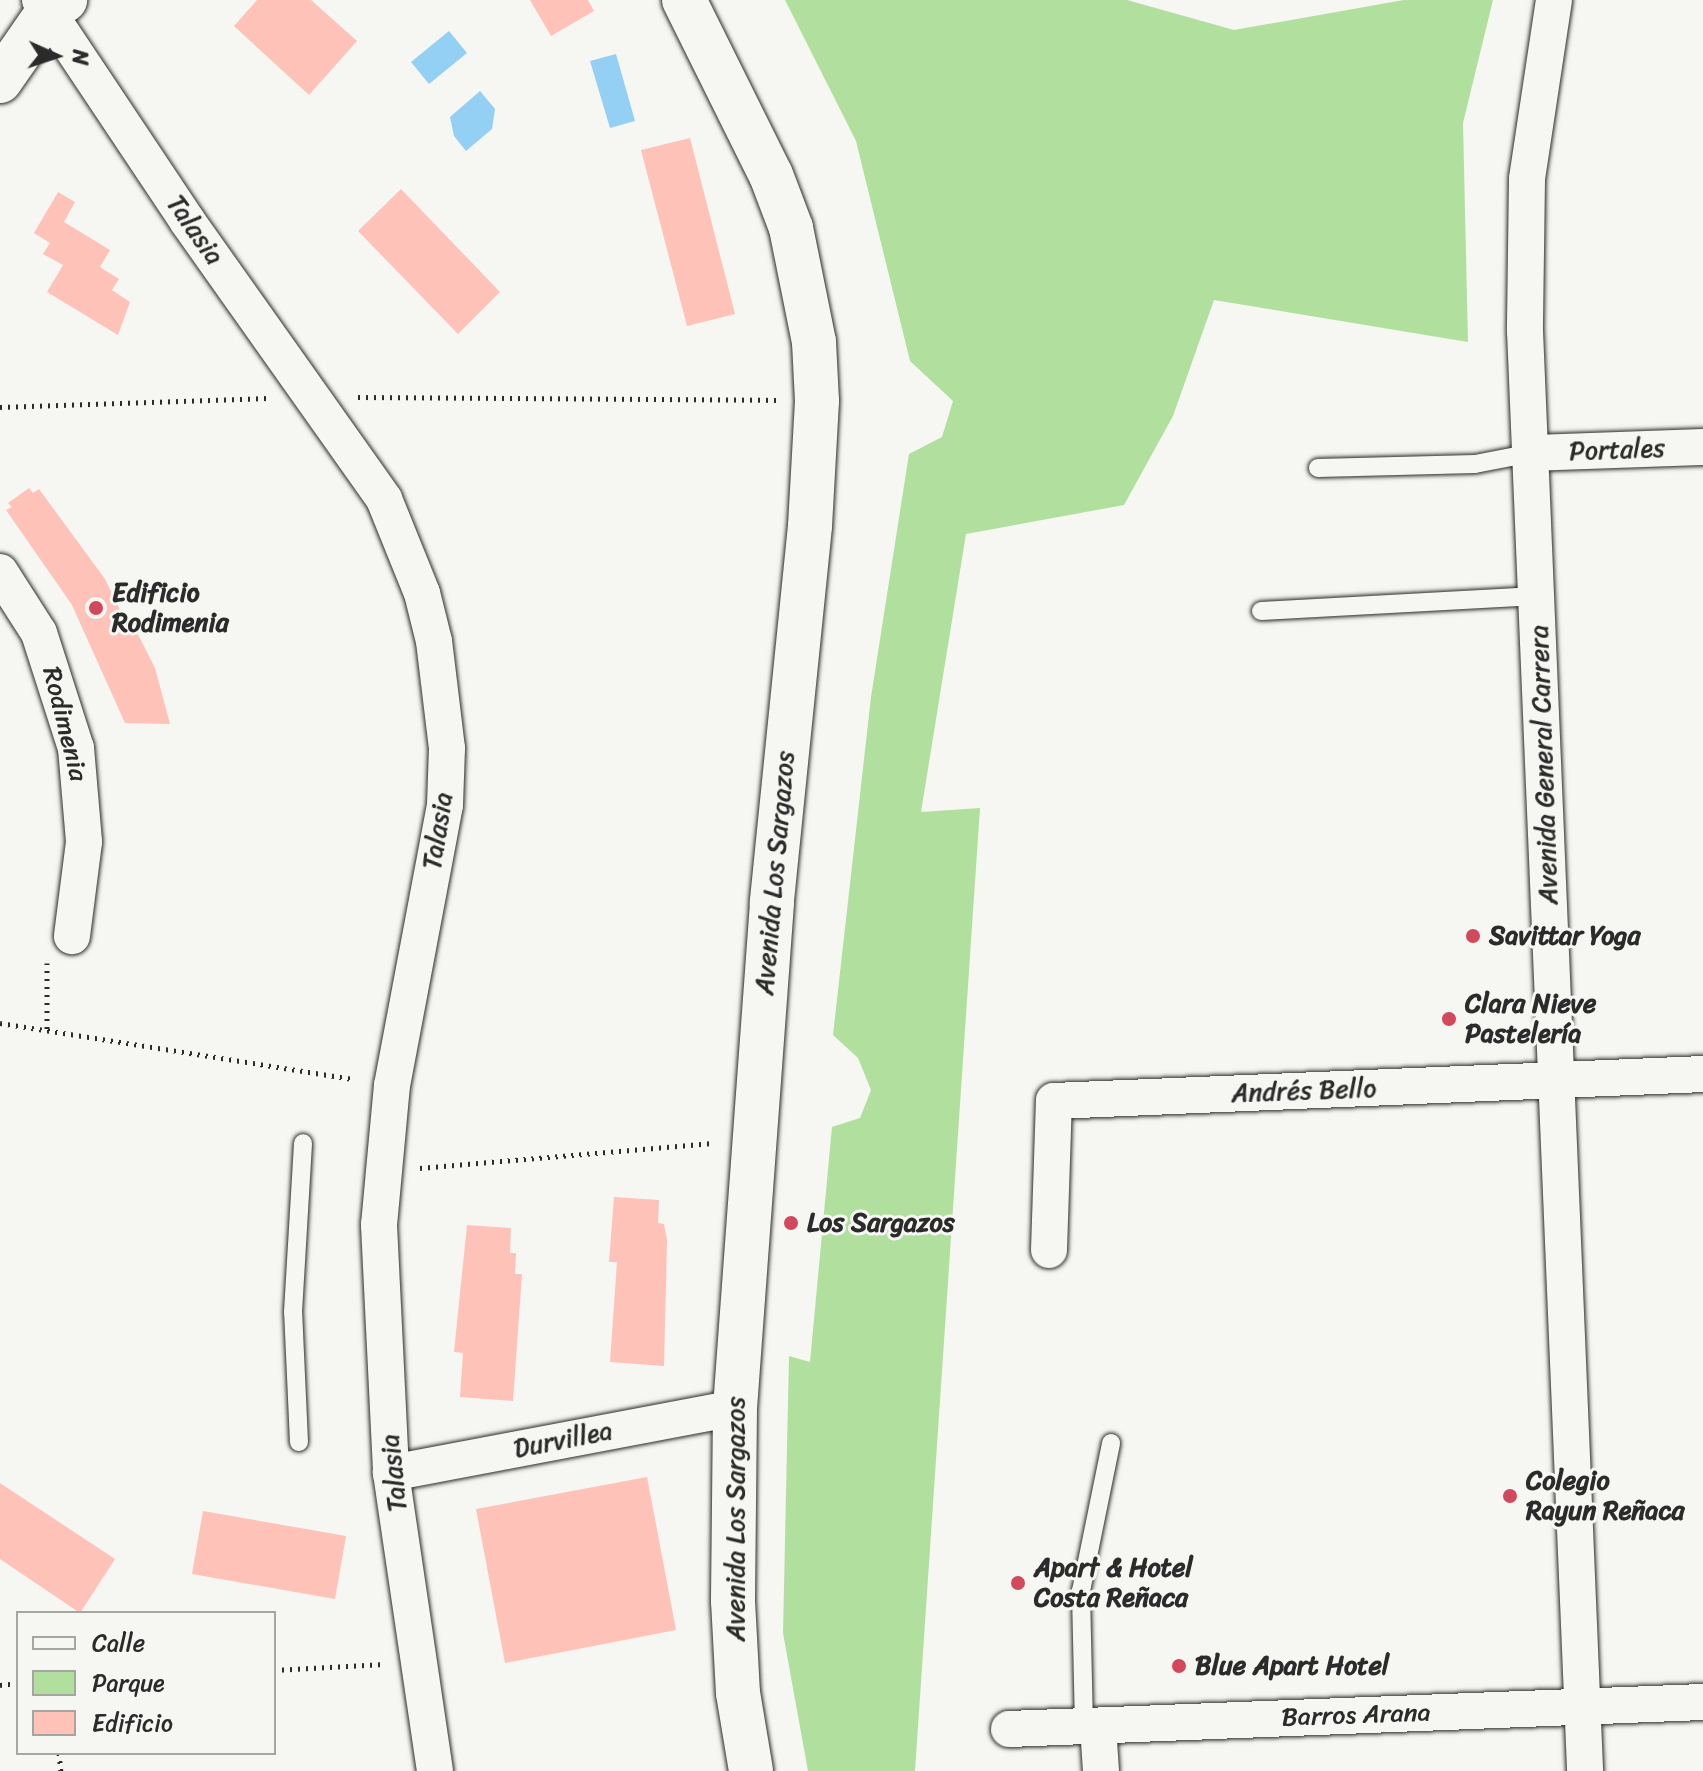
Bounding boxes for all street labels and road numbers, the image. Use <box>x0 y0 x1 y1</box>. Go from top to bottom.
street label: Talasia <box>160 189 230 271</box>
street label: Portales <box>1569 433 1665 467</box>
street label: Avenida General Carrera <box>1524 625 1564 905</box>
street label: Rodimenia <box>36 664 94 784</box>
street label: Avenida Los Sargazos <box>749 750 801 996</box>
street label: Talasia <box>417 790 459 872</box>
street label: Andrés Bello <box>1231 1073 1377 1109</box>
street label: Avenida Los Sargazos <box>720 1397 752 1641</box>
street label: Durvillea <box>511 1415 615 1465</box>
street label: Talasia <box>374 1433 414 1513</box>
street label: Barros Arana <box>1281 1697 1431 1733</box>

